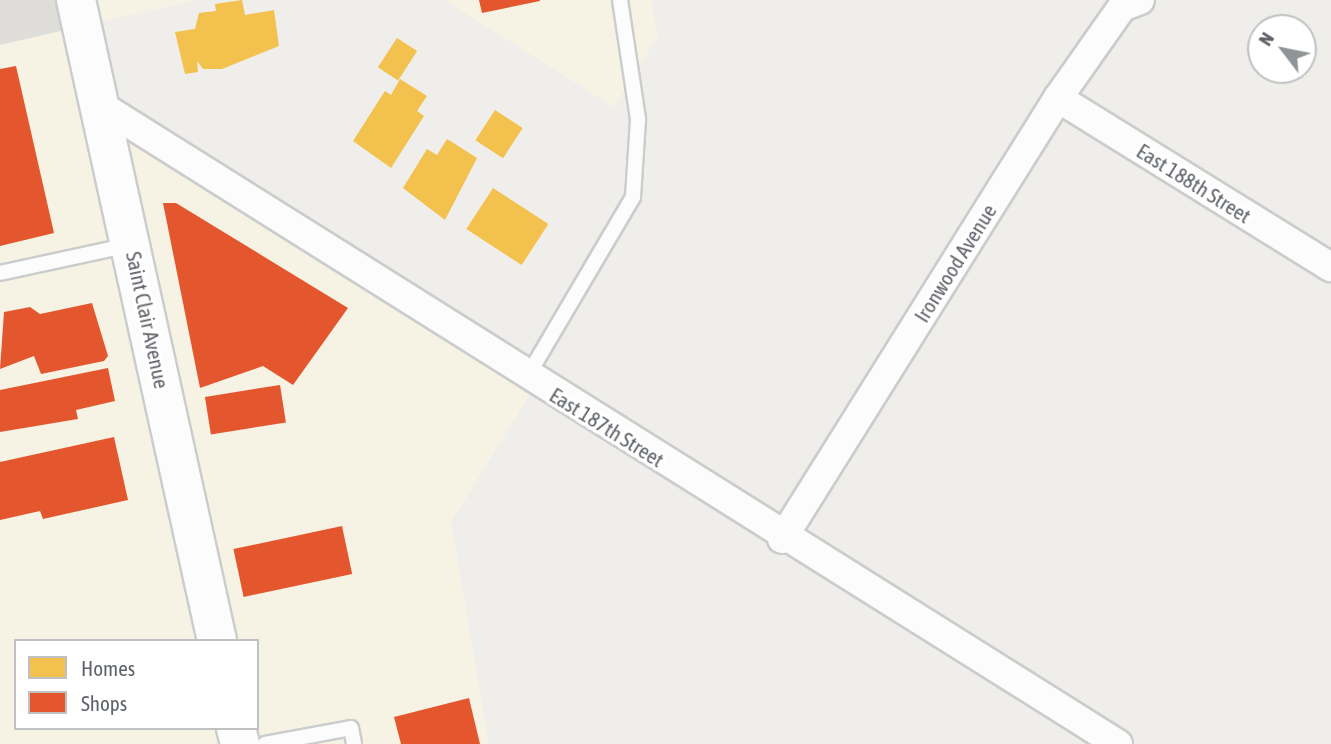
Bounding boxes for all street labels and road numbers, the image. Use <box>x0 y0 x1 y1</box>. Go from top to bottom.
street label: East 188th Street <box>1132 138 1256 228</box>
street label: Ironwood Avenue <box>909 199 1001 327</box>
street label: Saint Clair Avenue <box>121 249 175 391</box>
street label: East 187th Street <box>545 382 669 472</box>

